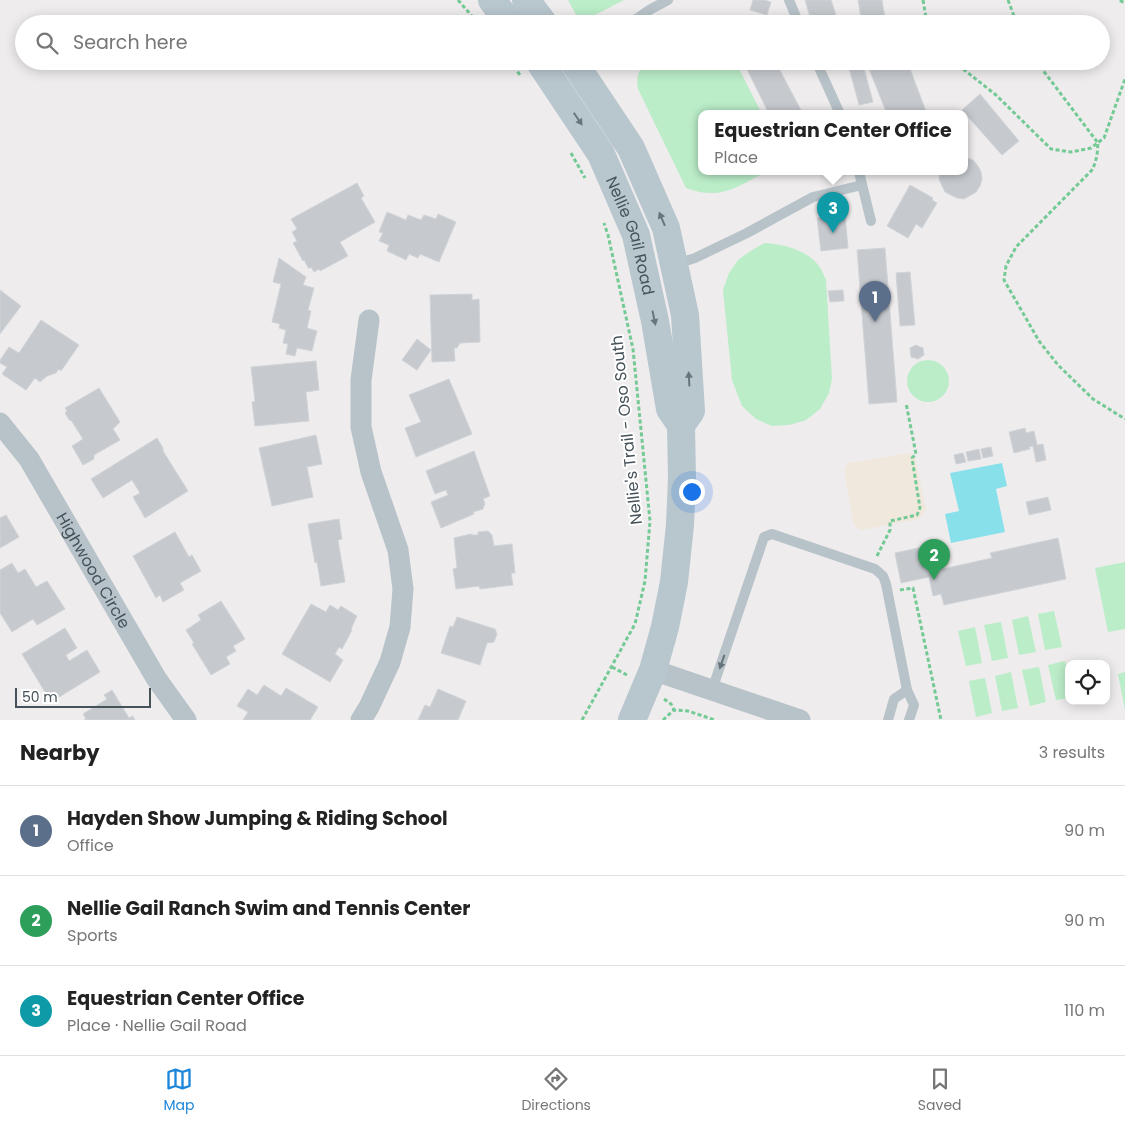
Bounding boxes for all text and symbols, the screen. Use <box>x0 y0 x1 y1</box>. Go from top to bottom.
search box <box>15 15 1110 70</box>
icon: search <box>33 29 61 57</box>
text: Search here <box>73 29 187 56</box>
popup <box>698 110 968 175</box>
one-way arrow <box>573 112 583 126</box>
text: Equestrian Center Office <box>714 117 952 144</box>
text: Place <box>714 146 758 169</box>
street label: Nellie Gail Road <box>600 173 660 297</box>
pin: 3 <box>817 192 849 233</box>
one-way arrow <box>658 212 666 226</box>
pin: 1 <box>859 281 891 322</box>
one-way arrow <box>650 310 658 325</box>
street label: Nellie's Trail - Oso South <box>605 334 648 526</box>
one-way arrow <box>684 371 692 387</box>
your location <box>679 479 705 505</box>
street label: Highwood Circle <box>50 508 136 633</box>
pin: 2 <box>918 539 950 580</box>
one-way arrow <box>718 654 725 669</box>
map controls <box>1065 660 1110 705</box>
button: locate <box>1065 660 1110 705</box>
scale bar <box>15 685 151 708</box>
text: 50 m <box>22 687 58 707</box>
text: Nearby <box>20 738 100 767</box>
text: 3 results <box>1039 741 1105 764</box>
text: Hayden Show Jumping & Riding School <box>67 805 448 832</box>
text: 1 <box>33 819 39 842</box>
text: 90 m <box>1064 819 1105 842</box>
text: Office <box>67 834 114 857</box>
text: Nellie Gail Ranch Swim and Tennis Center <box>67 895 470 922</box>
text: 2 <box>31 909 41 932</box>
text: 90 m <box>1064 909 1105 932</box>
text: Sports <box>67 924 118 947</box>
text: Equestrian Center Office <box>67 985 304 1012</box>
text: 3 <box>31 999 41 1022</box>
text: 110 m <box>1064 999 1105 1022</box>
text: Place · Nellie Gail Road <box>67 1014 247 1037</box>
tab: Map <box>163 1065 194 1116</box>
tab: Directions <box>521 1065 591 1116</box>
tab: Saved <box>918 1065 962 1116</box>

